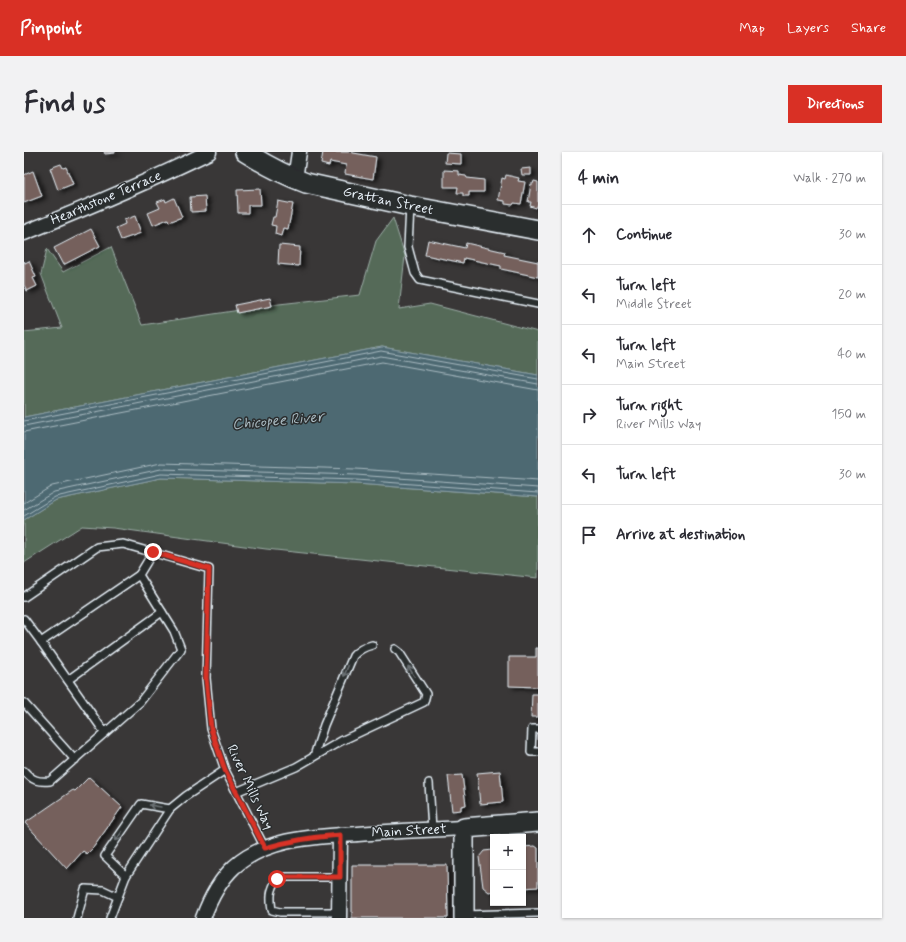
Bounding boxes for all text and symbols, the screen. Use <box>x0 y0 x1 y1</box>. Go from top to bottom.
text: Pinpoint <box>20 16 82 41</box>
text: Map <box>739 19 765 37</box>
text: Layers <box>787 19 829 37</box>
text: Share <box>851 19 886 37</box>
button: Directions <box>788 85 882 123</box>
text: Find us <box>24 86 105 123</box>
street label: Hearthstone Terrace <box>48 167 164 229</box>
text: 4 min <box>578 167 619 189</box>
text: Walk · 270 m <box>793 170 866 187</box>
street label: Grattan Street <box>341 183 435 219</box>
icon: ahead <box>578 224 600 246</box>
text: Continue <box>616 225 672 245</box>
text: 30 m <box>839 226 866 243</box>
text: Turn left <box>616 276 676 296</box>
icon: left <box>578 284 600 306</box>
text: 20 m <box>838 286 866 303</box>
text: Middle Street <box>616 296 692 313</box>
text: Turn left <box>616 336 676 356</box>
icon: left <box>578 344 600 366</box>
text: 40 m <box>837 346 866 363</box>
text: Main Street <box>616 356 686 373</box>
text: Turn right <box>616 396 683 416</box>
icon: right <box>578 404 600 426</box>
text: 150 m <box>832 406 866 423</box>
water label: Chicopee River <box>231 407 327 435</box>
text: River Mills Way <box>616 416 701 433</box>
icon: left <box>578 464 600 486</box>
text: Turn left <box>616 465 676 485</box>
text: 30 m <box>839 466 866 483</box>
icon: arrive <box>578 524 600 546</box>
text: Arrive at destination <box>616 525 745 545</box>
route end <box>144 543 162 561</box>
one-way arrow <box>342 665 350 677</box>
one-way arrow <box>407 665 415 677</box>
street label: River Mills Way <box>222 742 278 832</box>
one-way arrow <box>149 802 162 810</box>
street label: Main Street <box>371 820 447 842</box>
one-way arrow <box>115 830 123 841</box>
map controls <box>490 834 526 906</box>
button: + <box>490 834 526 870</box>
route start <box>268 870 286 888</box>
button: − <box>490 870 526 906</box>

